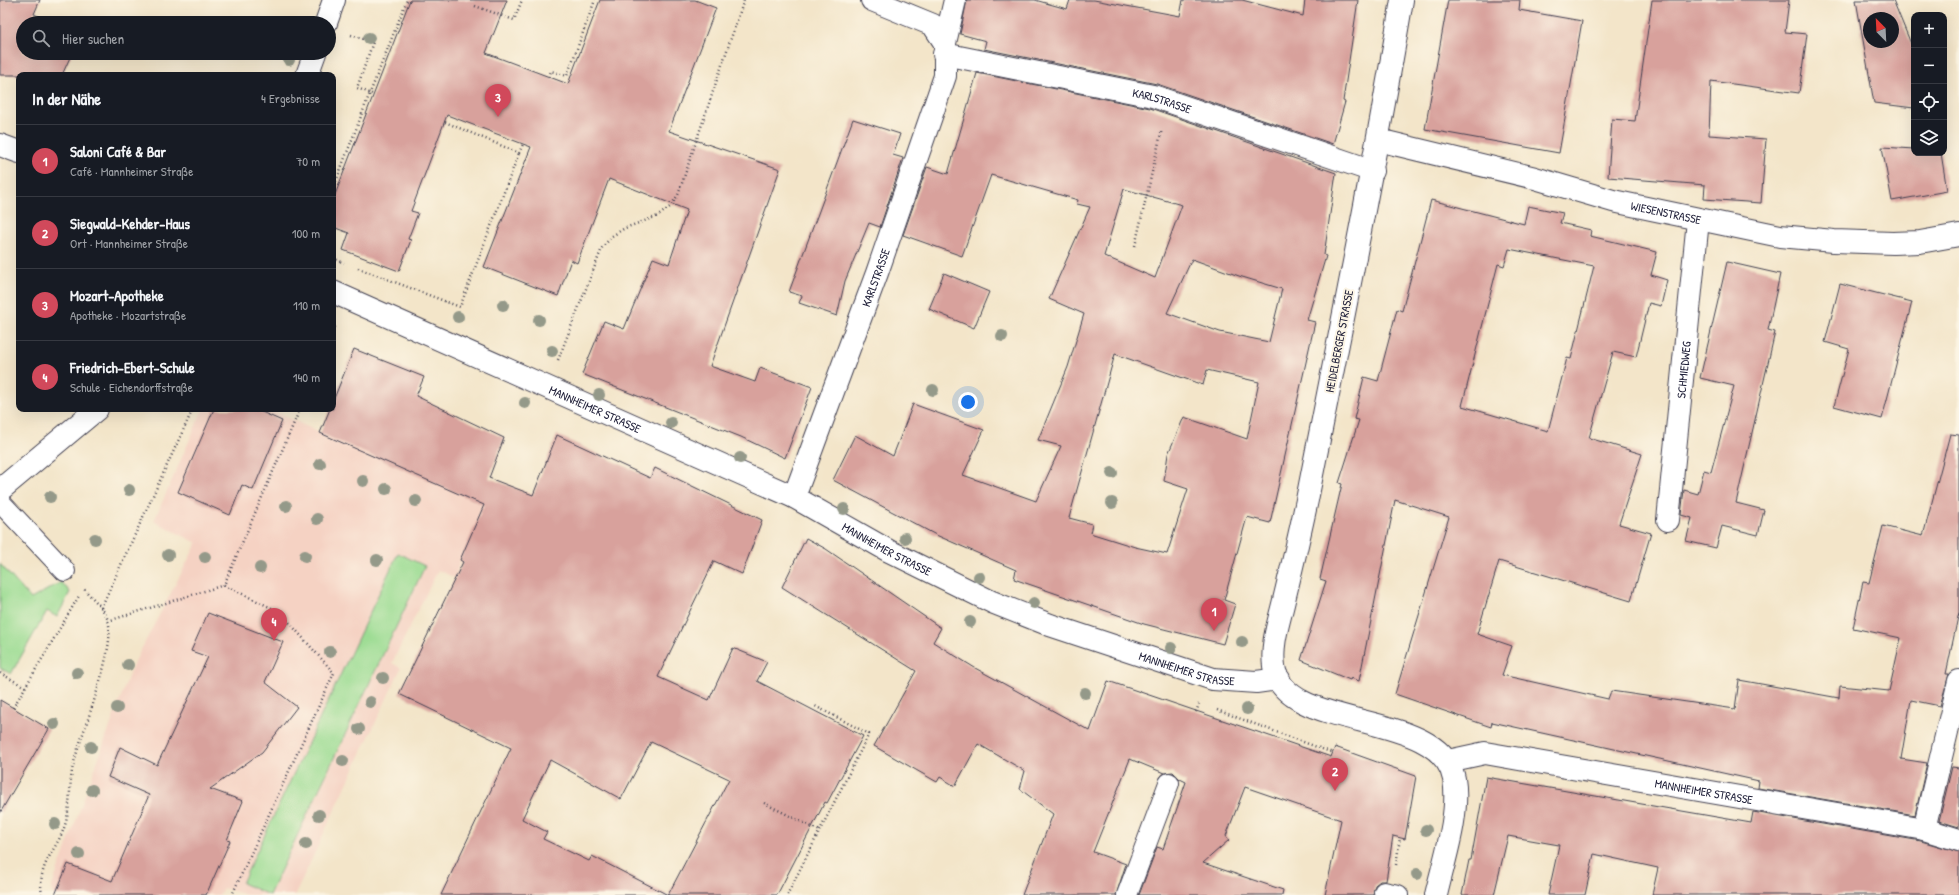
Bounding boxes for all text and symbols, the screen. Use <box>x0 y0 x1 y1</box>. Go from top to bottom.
north arrow <box>1863 12 1899 48</box>
map controls <box>1911 12 1947 156</box>
button: + <box>1911 12 1947 48</box>
search box <box>16 16 336 60</box>
icon: search <box>30 27 52 49</box>
text: Hier suchen <box>62 28 124 49</box>
button: − <box>1911 48 1947 84</box>
pin: 3 <box>485 84 511 117</box>
street label: KARLSTRASSE <box>1131 84 1194 117</box>
button: locate <box>1911 84 1947 120</box>
text: In der Nähe <box>32 87 101 110</box>
text: 4 Ergebnisse <box>261 89 320 107</box>
button: layers <box>1911 120 1947 156</box>
text: Saloni Café & Bar <box>70 141 166 162</box>
text: 1 <box>43 152 47 170</box>
text: 70 m <box>296 152 320 170</box>
text: Café · Mannheimer Straße <box>70 162 193 180</box>
street label: WIESENSTRASSE <box>1629 196 1703 228</box>
text: Siegwald-Kehder-Haus <box>70 213 190 234</box>
text: 2 <box>42 224 48 242</box>
text: 100 m <box>292 224 320 242</box>
text: Ort · Mannheimer Straße <box>70 234 188 252</box>
street label: KARLSTRASSE <box>857 245 894 309</box>
text: Mozart-Apotheke <box>70 285 164 306</box>
street label: HEIDELBERGER STRASSE <box>1321 288 1357 394</box>
text: 3 <box>42 296 48 314</box>
text: 110 m <box>293 296 320 314</box>
text: Apotheke · Mozartstraße <box>70 306 186 324</box>
street label: SCHMIEDWEG <box>1672 340 1694 399</box>
text: Friedrich-Ebert-Schule <box>70 357 195 378</box>
text: 4 <box>43 368 47 386</box>
text: 140 m <box>293 368 320 386</box>
text: Schule · Eichendorffstraße <box>70 378 193 396</box>
street label: MANNHEIMER STRASSE <box>547 381 645 437</box>
your location <box>958 392 978 412</box>
street label: MANNHEIMER STRASSE <box>839 518 935 580</box>
pin: 1 <box>1201 598 1227 631</box>
pin: 4 <box>261 608 287 641</box>
street label: MANNHEIMER STRASSE <box>1137 647 1236 689</box>
pin: 2 <box>1322 758 1348 791</box>
street label: MANNHEIMER STRASSE <box>1654 774 1755 808</box>

